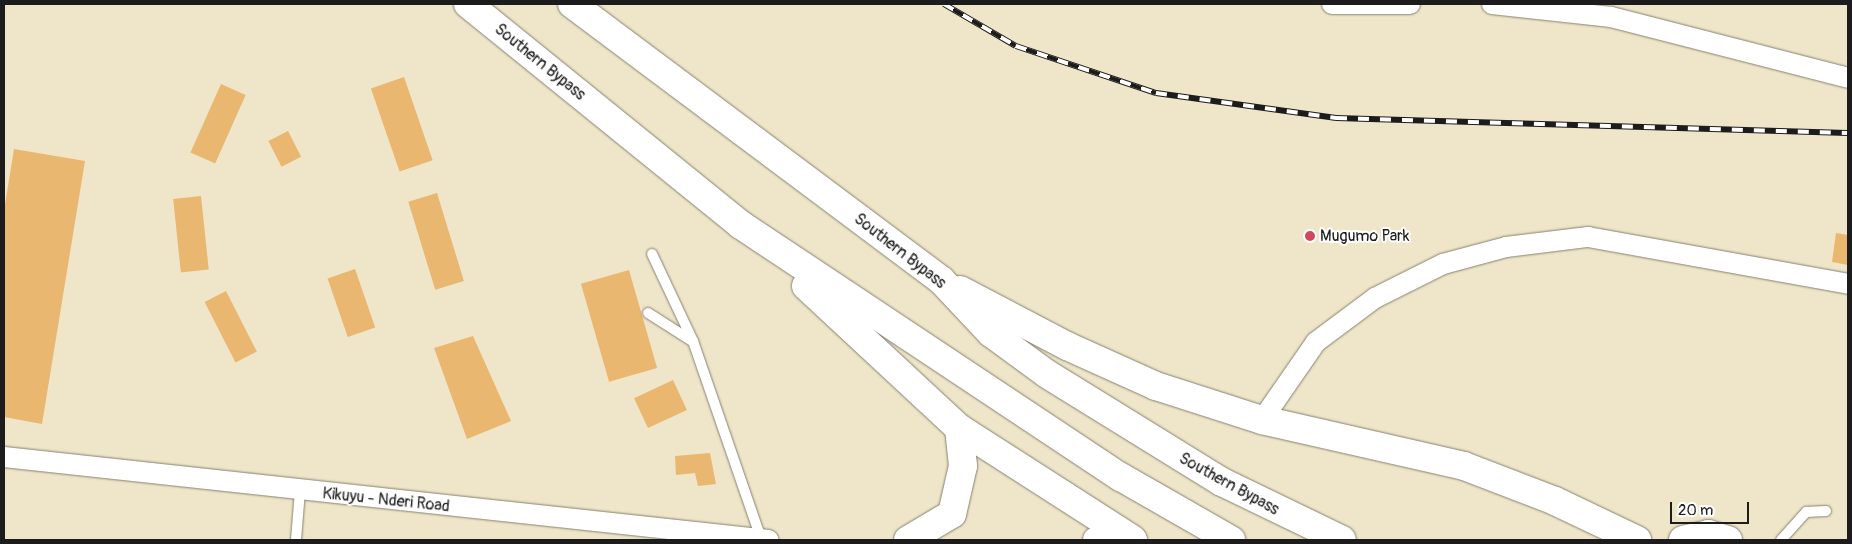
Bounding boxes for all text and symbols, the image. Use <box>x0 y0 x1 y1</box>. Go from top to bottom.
street label: Southern Bypass <box>491 20 589 104</box>
street label: Southern Bypass <box>850 209 950 293</box>
place label: Mugumo Park <box>1320 226 1409 246</box>
marker: Mugumo Park <box>1304 230 1316 242</box>
street label: Southern Bypass <box>1176 449 1282 519</box>
street label: Kikuyu - Nderi Road <box>321 484 451 516</box>
scale bar <box>1672 492 1751 524</box>
text: 20 m <box>1678 501 1713 520</box>

